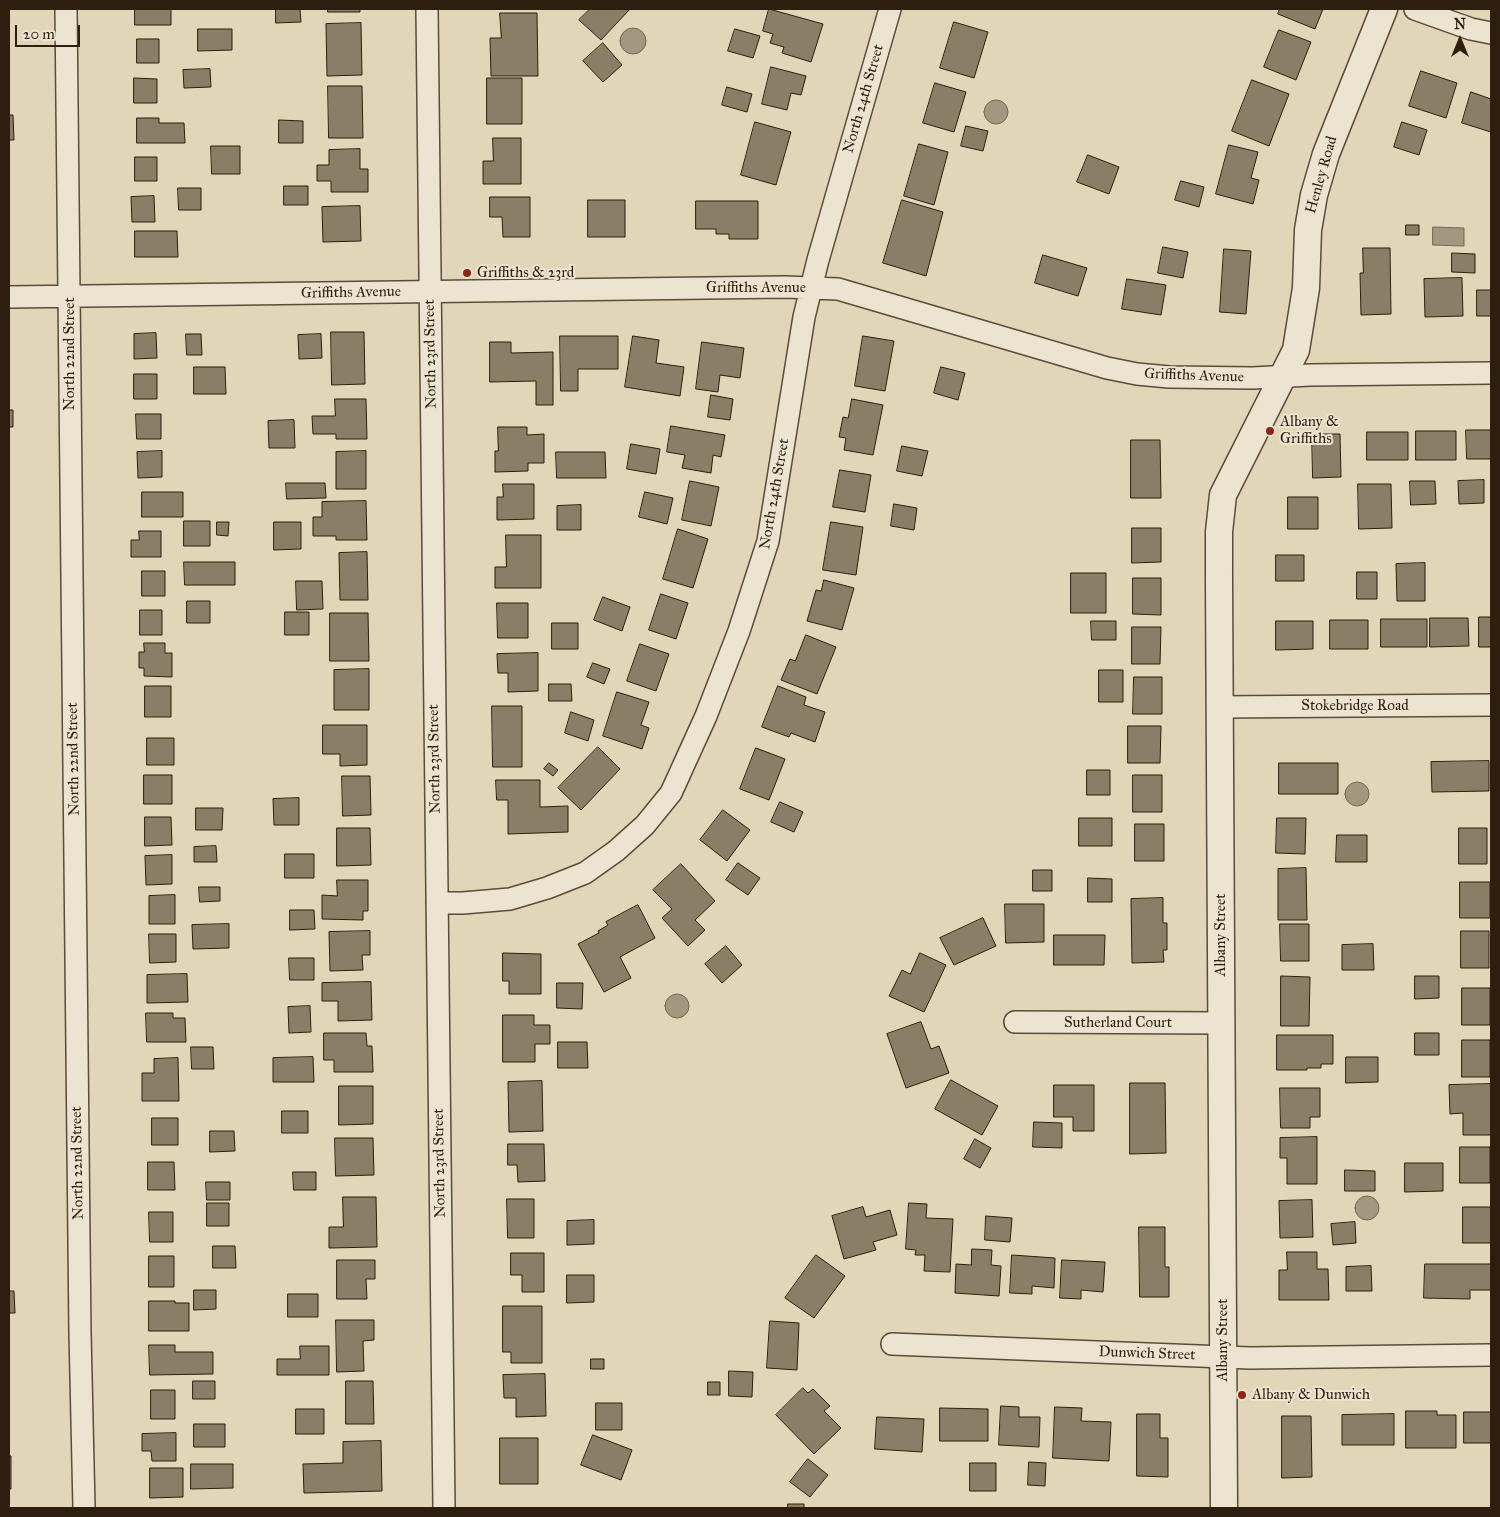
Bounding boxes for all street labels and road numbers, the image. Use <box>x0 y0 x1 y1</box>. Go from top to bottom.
street label: North 24th Street <box>840 42 888 156</box>
street label: Henley Road <box>1302 134 1342 216</box>
street label: Griffiths Avenue <box>706 279 806 297</box>
street label: Griffiths Avenue <box>301 283 401 303</box>
street label: North 22nd Street <box>61 297 79 411</box>
street label: North 23rd Street <box>421 299 441 409</box>
street label: Griffiths Avenue <box>1144 365 1244 387</box>
street label: North 24th Street <box>756 437 794 551</box>
street label: Stokebridge Road <box>1301 697 1409 715</box>
street label: North 22nd Street <box>64 702 84 816</box>
street label: North 23rd Street <box>425 704 445 814</box>
street label: Albany Street <box>1212 893 1230 977</box>
street label: Sutherland Court <box>1064 1014 1172 1032</box>
street label: North 22nd Street <box>68 1106 88 1220</box>
street label: North 23rd Street <box>430 1108 450 1218</box>
street label: Albany Street <box>1214 1298 1232 1382</box>
street label: Dunwich Street <box>1098 1343 1196 1365</box>

